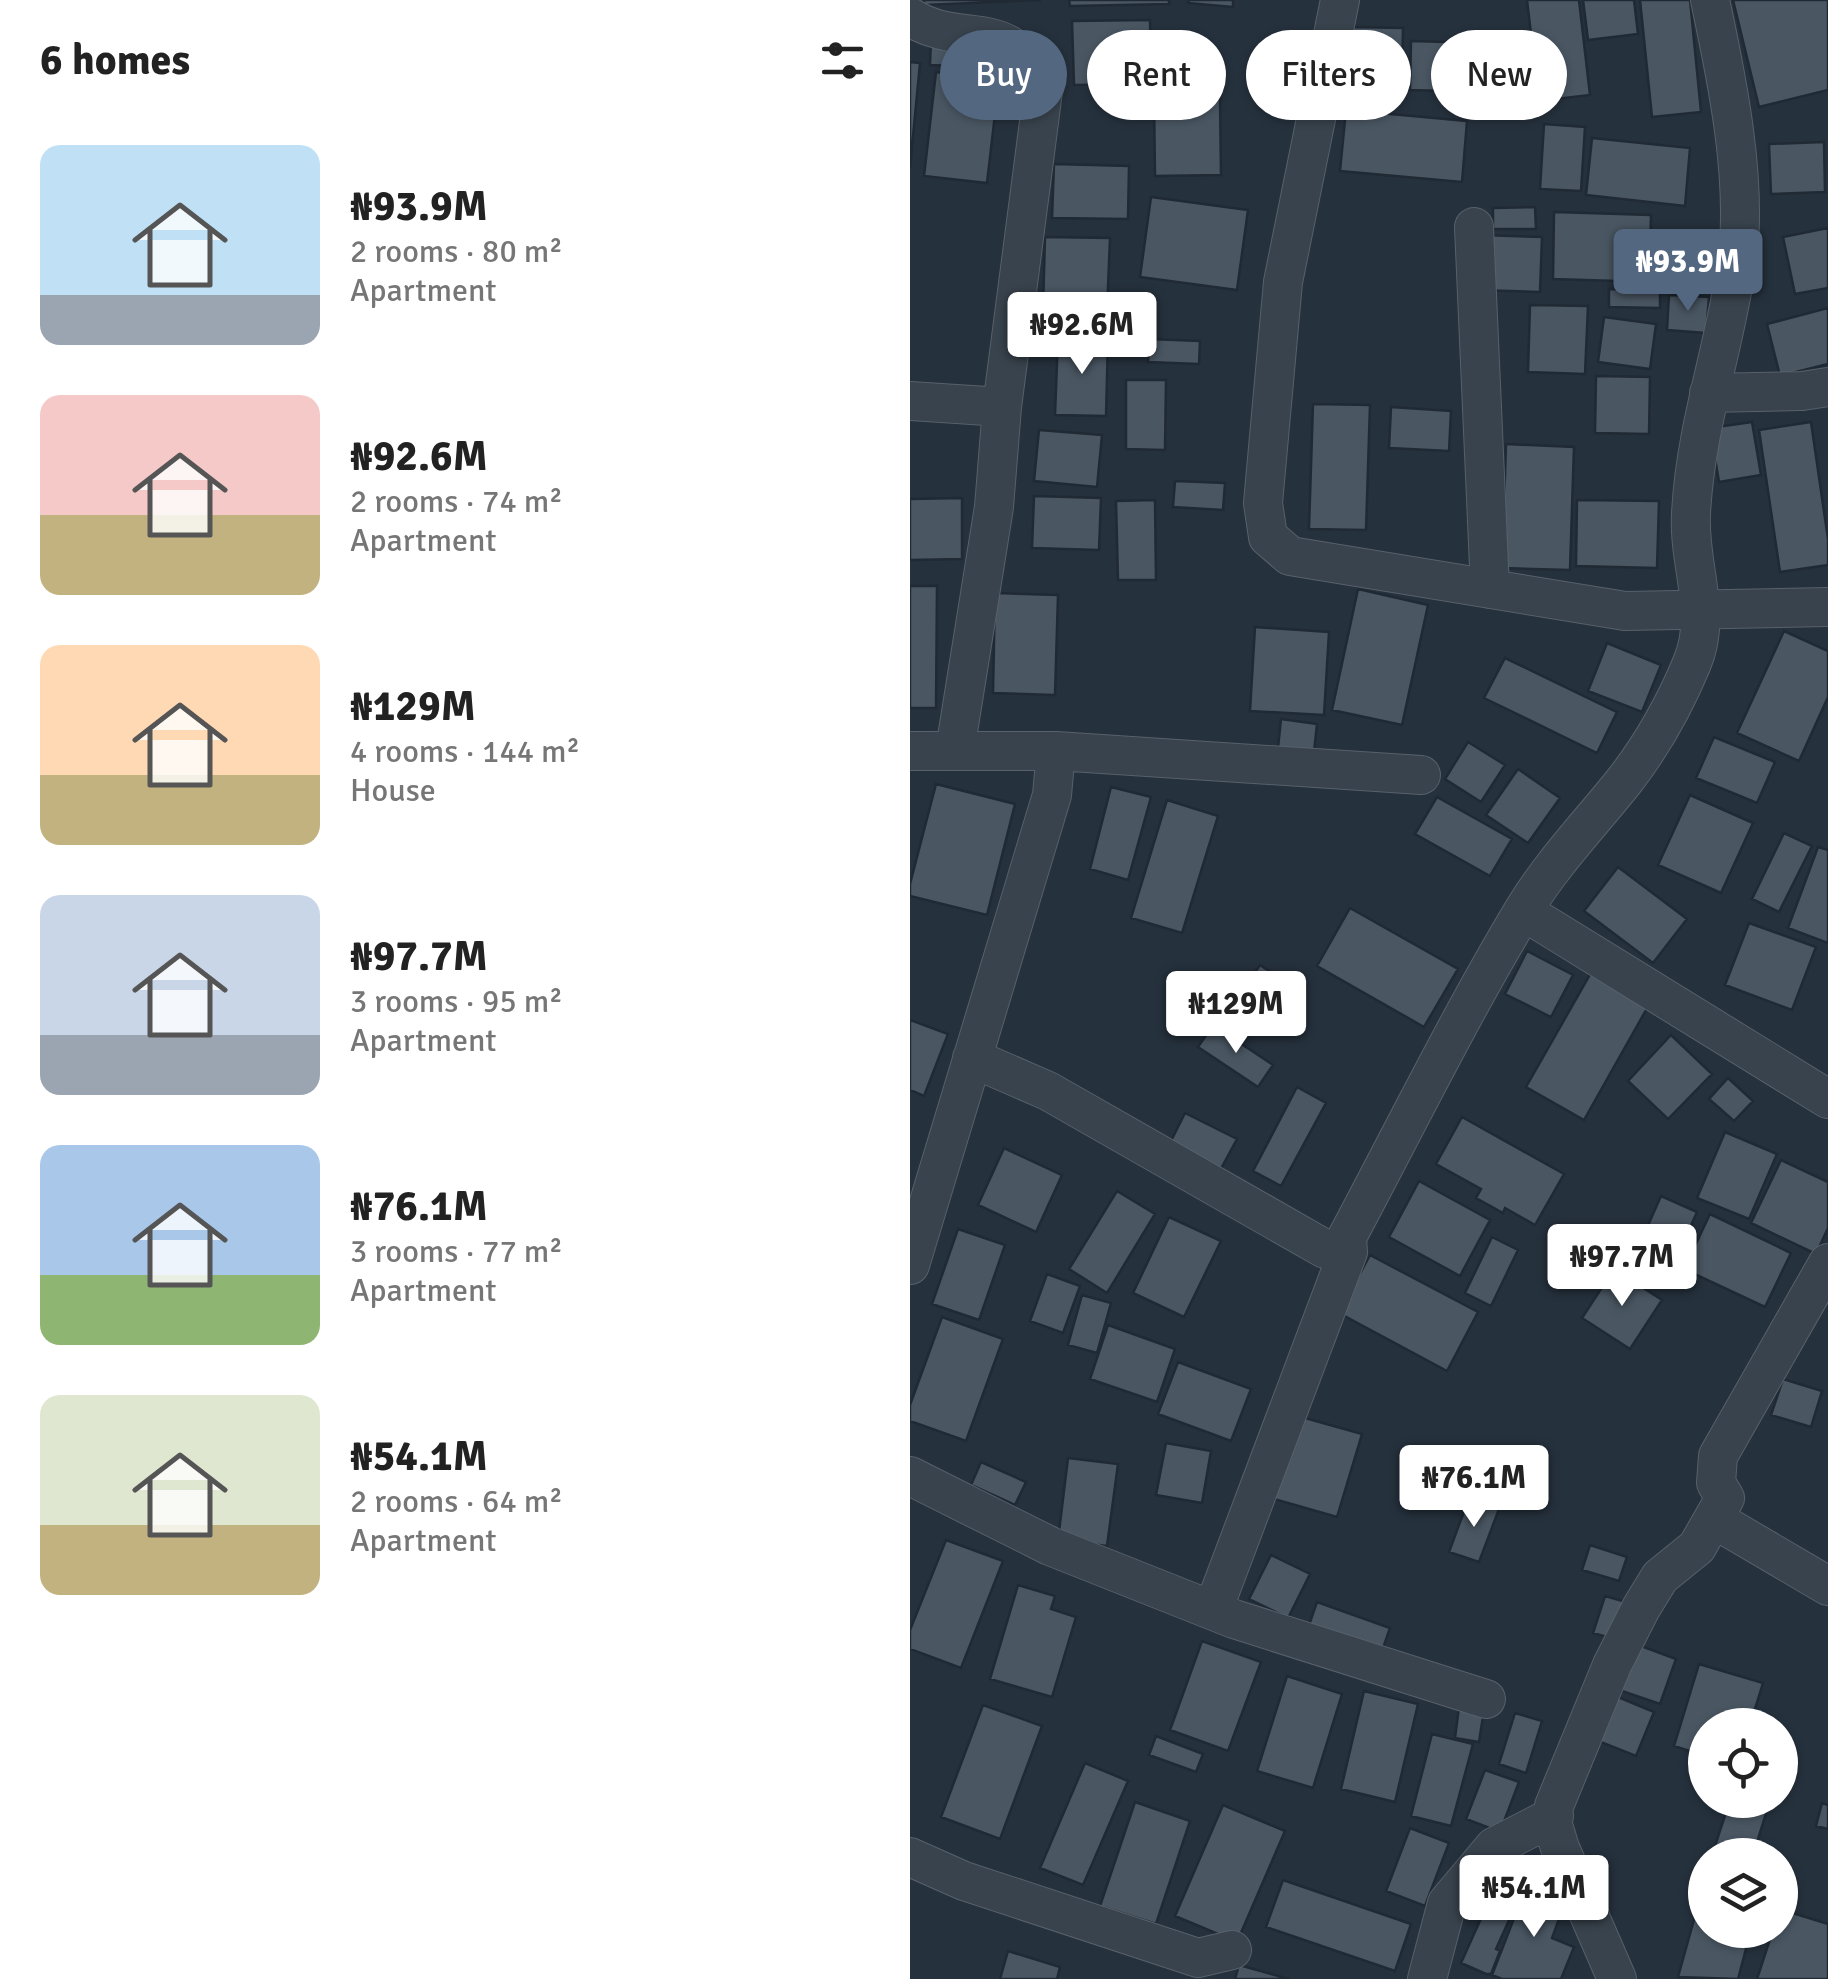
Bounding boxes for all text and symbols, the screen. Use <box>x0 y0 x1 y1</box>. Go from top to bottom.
chip: Buy <box>940 30 1067 120</box>
chip: Rent <box>1087 30 1226 120</box>
chip: Filters <box>1246 30 1411 120</box>
chip: New <box>1431 30 1567 120</box>
icon: filters <box>815 33 870 88</box>
text: 6 homes <box>40 35 190 86</box>
text: ₦93.9M <box>350 181 488 232</box>
icon: home <box>120 185 240 305</box>
pin: ₦93.9M <box>1607 229 1769 314</box>
text: 2 rooms · 80 m² <box>350 232 563 271</box>
text: ₦93.9M <box>1636 242 1740 281</box>
text: Apartment <box>350 271 497 310</box>
pin: ₦92.6M <box>1001 292 1163 377</box>
text: ₦92.6M <box>1030 305 1134 344</box>
text: ₦92.6M <box>350 431 488 482</box>
icon: home <box>120 435 240 555</box>
text: 2 rooms · 74 m² <box>350 482 563 521</box>
text: Apartment <box>350 521 497 560</box>
text: ₦129M <box>350 681 476 732</box>
icon: home <box>120 685 240 805</box>
text: 4 rooms · 144 m² <box>350 732 580 771</box>
text: House <box>350 771 436 810</box>
text: ₦97.7M <box>350 931 488 982</box>
icon: home <box>120 935 240 1055</box>
pin: ₦129M <box>1166 971 1306 1056</box>
text: 3 rooms · 95 m² <box>350 982 563 1021</box>
text: ₦129M <box>1188 984 1284 1023</box>
text: Apartment <box>350 1021 497 1060</box>
text: ₦76.1M <box>350 1181 488 1232</box>
icon: home <box>120 1185 240 1305</box>
pin: ₦97.7M <box>1541 1224 1703 1309</box>
text: 3 rooms · 77 m² <box>350 1232 563 1271</box>
text: ₦97.7M <box>1570 1237 1674 1276</box>
text: Apartment <box>350 1271 497 1310</box>
text: ₦54.1M <box>350 1431 488 1482</box>
icon: home <box>120 1435 240 1555</box>
pin: ₦76.1M <box>1393 1445 1555 1530</box>
text: ₦76.1M <box>1422 1458 1526 1497</box>
text: 2 rooms · 64 m² <box>350 1482 563 1521</box>
text: Apartment <box>350 1521 497 1560</box>
map controls <box>1688 1708 1798 1948</box>
button: locate <box>1688 1708 1798 1818</box>
button: layers <box>1688 1838 1798 1948</box>
pin: ₦54.1M <box>1453 1855 1615 1940</box>
text: ₦54.1M <box>1482 1868 1586 1907</box>

